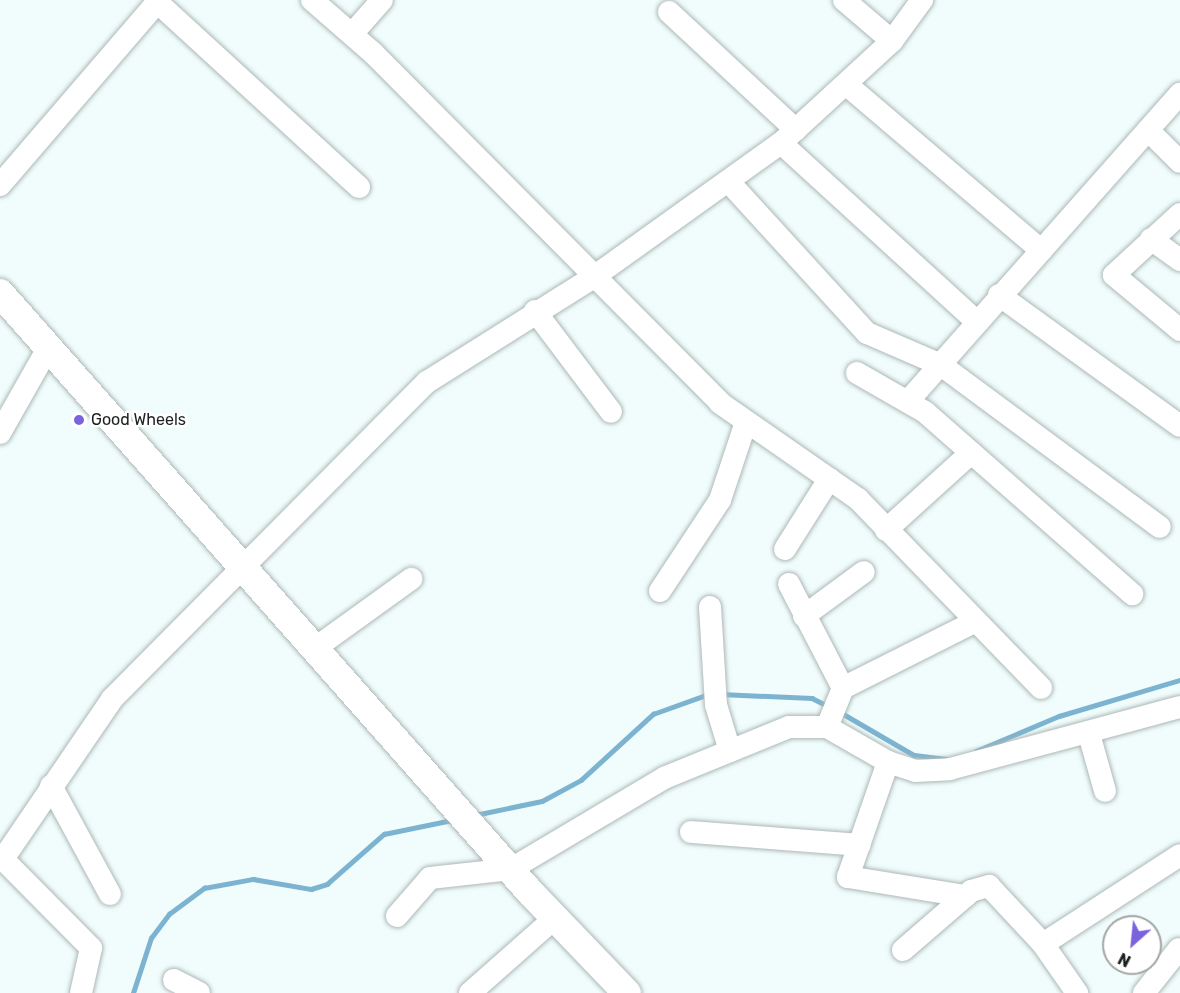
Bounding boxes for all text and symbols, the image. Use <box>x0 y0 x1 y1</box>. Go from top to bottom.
place label: Good Wheels <box>91 410 186 430</box>
marker: Good Wheels <box>72 413 86 427</box>
north arrow <box>1102 915 1162 975</box>
text: N <box>1115 949 1134 971</box>

